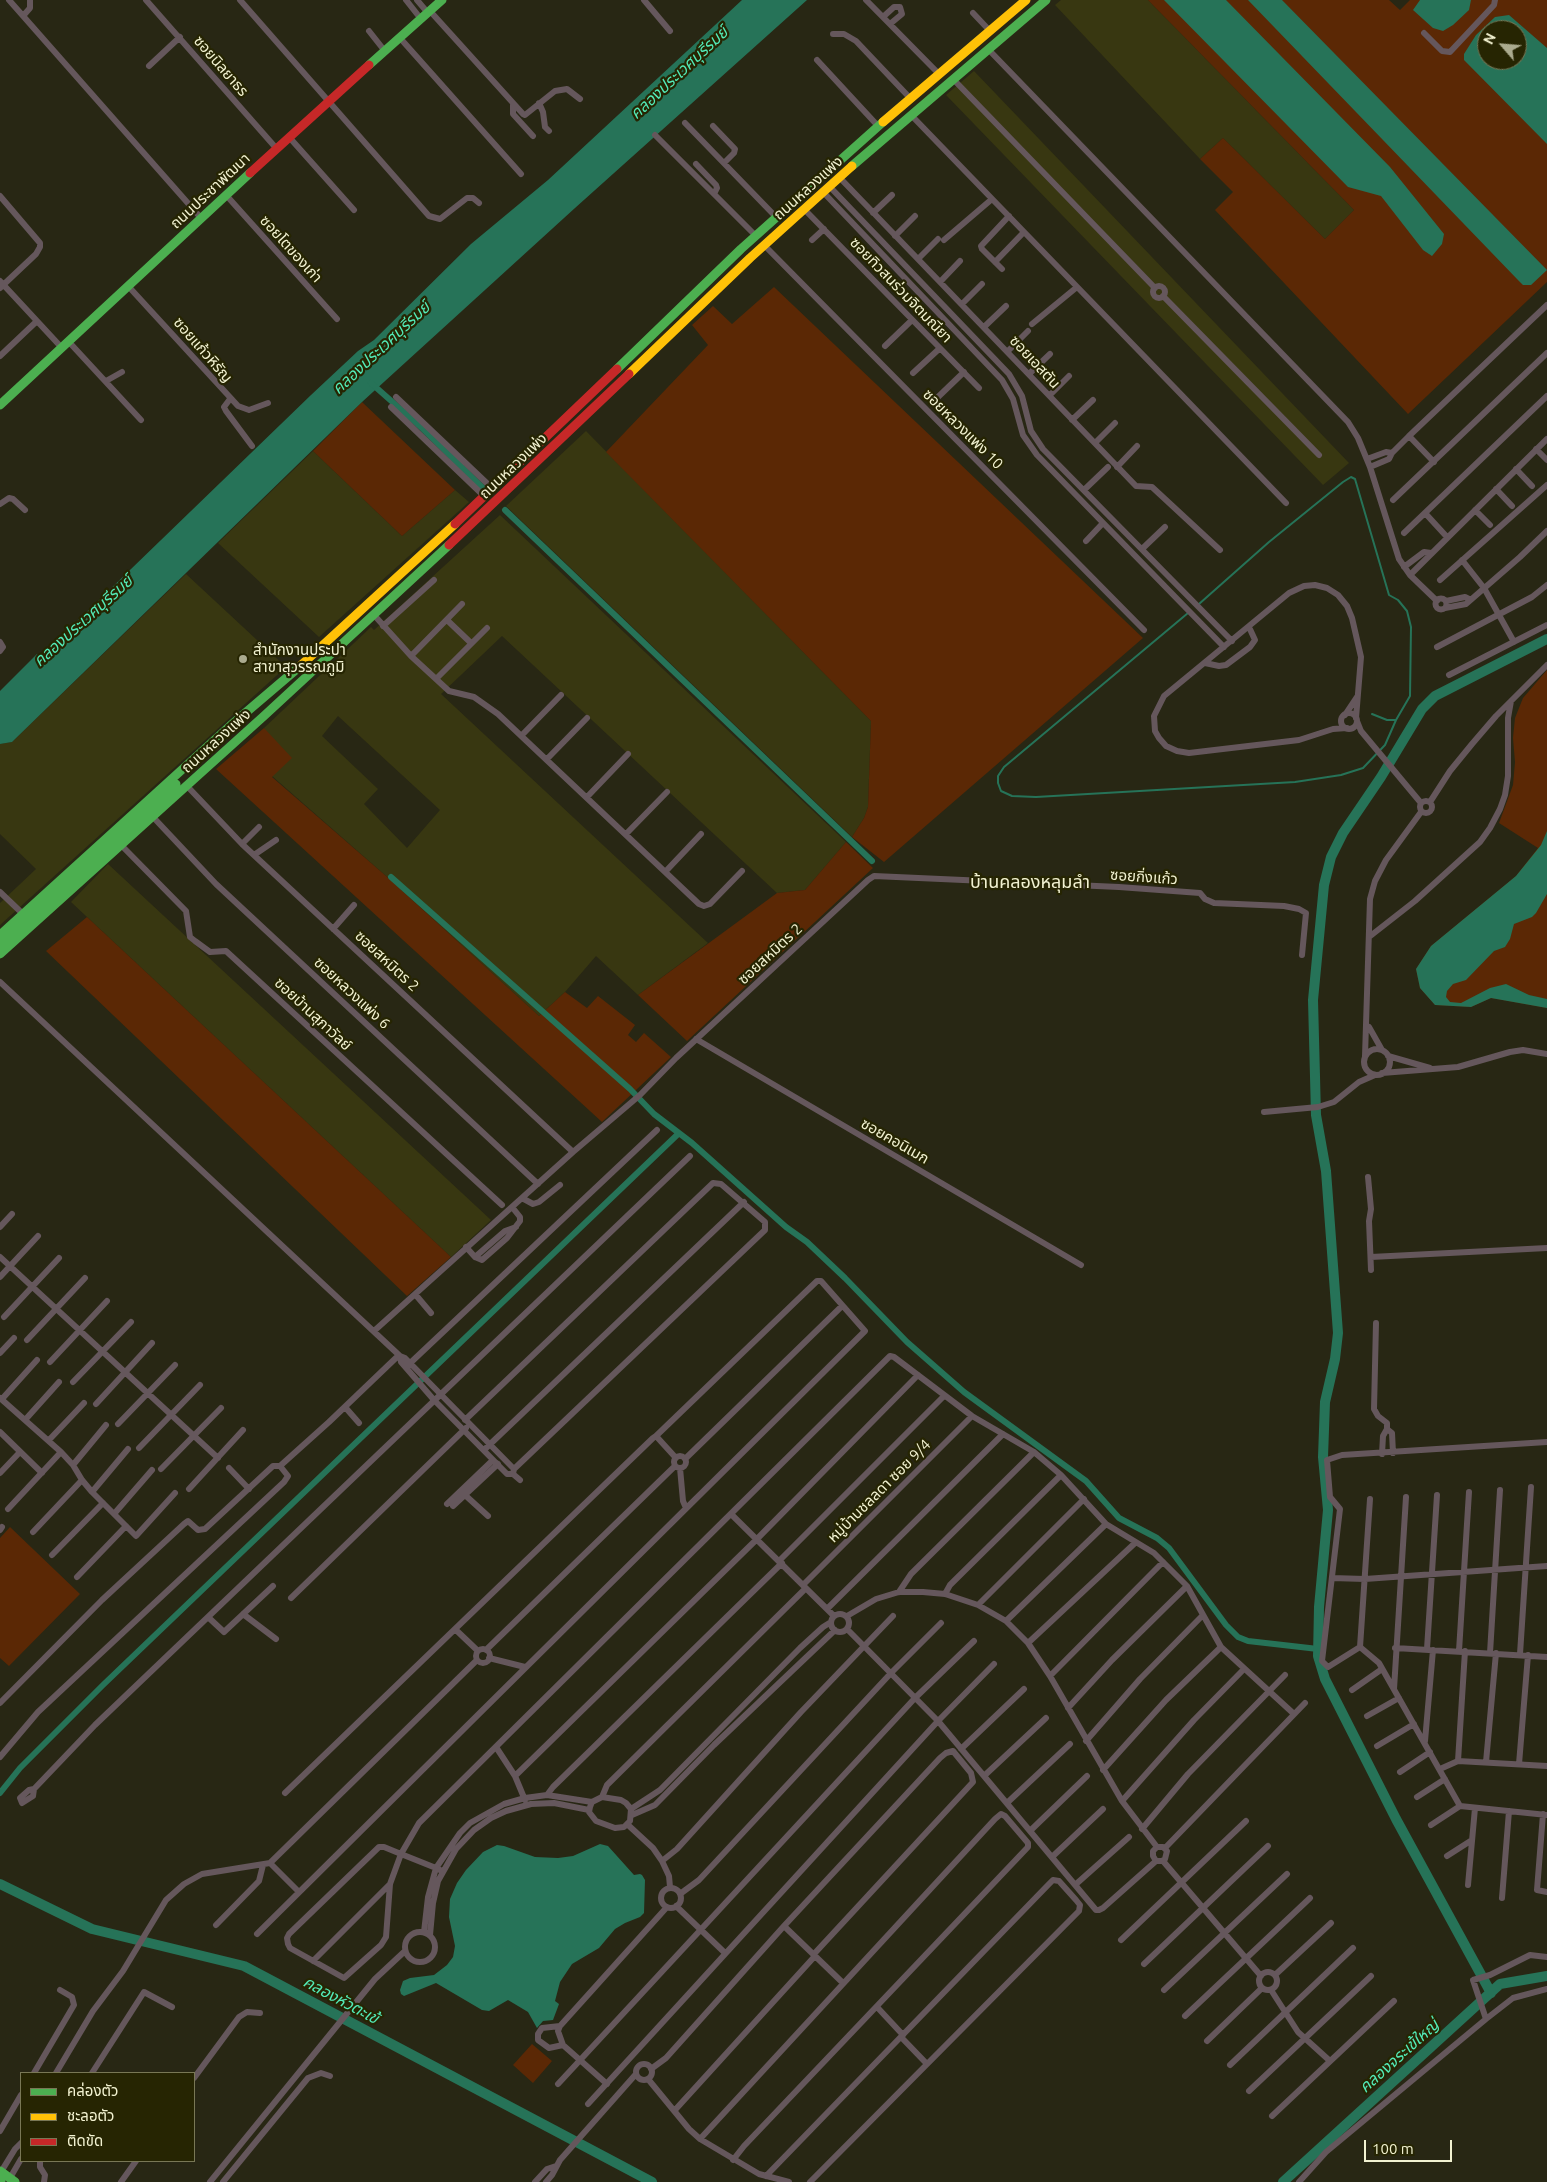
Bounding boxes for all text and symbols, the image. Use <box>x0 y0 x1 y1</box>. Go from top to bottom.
north arrow <box>1477 20 1527 70</box>
water label: คลองประเวศบุรีรมย์ <box>626 23 732 123</box>
text: N <box>1480 30 1499 47</box>
street label: ซอยนิลยาธร <box>190 32 252 100</box>
street label: ถนนประชาพัฒนา <box>166 149 254 233</box>
street label: ถนนหลวงแพ่ง <box>770 152 846 224</box>
street label: ซอยโตของเก่า <box>256 212 326 286</box>
street label: ซอยทิวสนร่วมจิตมณียา <box>846 234 956 346</box>
water label: คลองประเวศบุรีรมย์ <box>328 298 434 398</box>
street label: ซอยแก้วหิรัญ <box>170 314 236 386</box>
street label: ซอยเอสตัน <box>1006 332 1064 392</box>
street label: ซอยหลวงแพ่ง 10 <box>919 385 1007 473</box>
street label: ถนนหลวงแพ่ง <box>475 429 551 503</box>
water label: คลองประเวศบุรีรมย์ <box>29 571 137 671</box>
place label: สำนักงานประปา สาขาสุวรรณภูมิ <box>253 641 346 676</box>
marker: สำนักงานประปา สาขาสุวรรณภูมิ <box>237 653 249 665</box>
street label: ถนนหลวงแพ่ง <box>178 705 254 777</box>
street label: ซอยกิ่งแก้ว <box>1110 866 1178 888</box>
district label: บ้านคลองหลุมลำ <box>970 871 1090 893</box>
street label: ซอยสหมิตร 2 <box>734 920 806 988</box>
street label: ซอยสหมิตร 2 <box>351 927 423 995</box>
street label: ซอยหลวงแพ่ง 6 <box>310 953 394 1033</box>
street label: ซอยบ้านสุภาวัลย์ <box>271 974 355 1054</box>
street label: ซอยคอนิเมก <box>858 1114 932 1168</box>
street label: หมู่บ้านชลลดา ซอย 9/4 <box>824 1436 934 1546</box>
water label: คลองหัวตะเข้ <box>300 1972 382 2028</box>
water label: คลองจระเข้ใหญ่ <box>1355 2015 1443 2097</box>
legend <box>20 2072 195 2162</box>
text: คล่องตัว <box>67 2082 118 2099</box>
text: ชะลอตัว <box>67 2107 114 2124</box>
scale bar <box>1367 2130 1454 2162</box>
text: ติดขัด <box>67 2132 103 2149</box>
text: 100 m <box>1372 2140 1414 2157</box>

